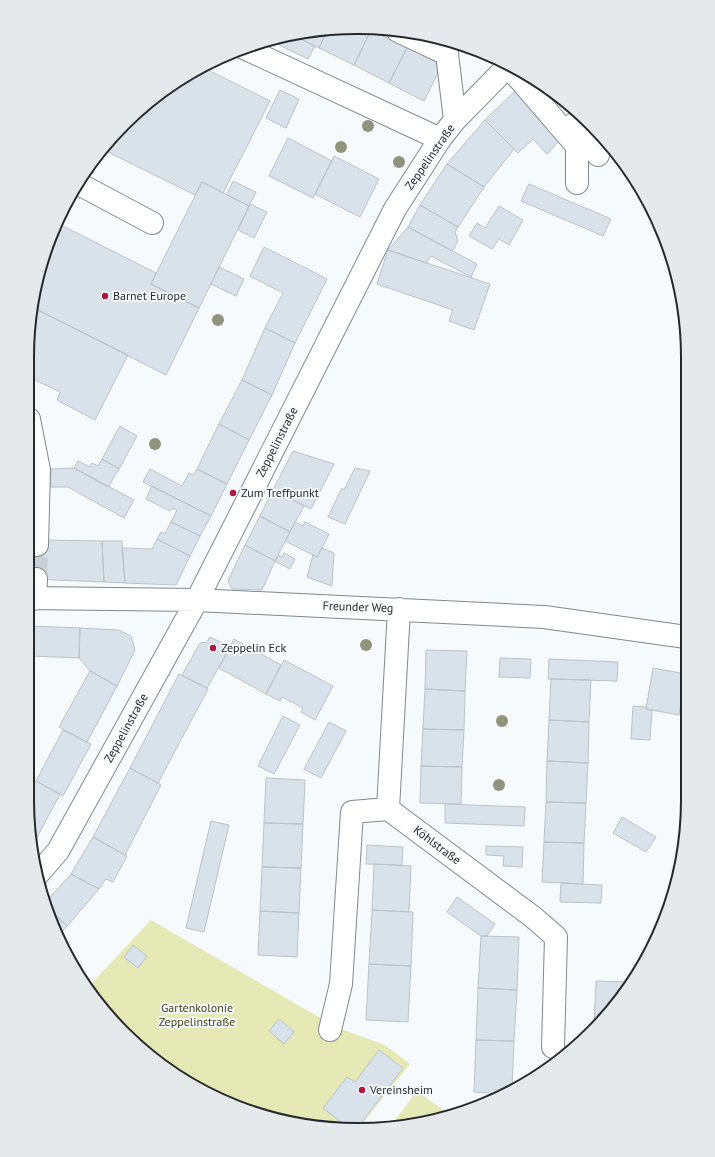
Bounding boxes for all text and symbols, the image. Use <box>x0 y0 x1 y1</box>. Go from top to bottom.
street label: Zeppelinstraße <box>401 121 458 192</box>
place label: Barnet Europe <box>113 288 186 303</box>
marker: Barnet Europe <box>100 291 110 301</box>
street label: Zeppelinstraße <box>252 404 301 479</box>
place label: Zum Treffpunkt <box>241 485 319 500</box>
marker: Zum Treffpunkt <box>228 488 238 498</box>
street label: Freunder Weg <box>322 598 394 615</box>
place label: Zeppelin Eck <box>221 640 286 655</box>
marker: Zeppelin Eck <box>208 643 218 653</box>
street label: Zeppelinstraße <box>100 691 151 765</box>
street label: Köhlstraße <box>411 822 464 867</box>
park label: Gartenkolonie Zeppelinstraße <box>159 1000 235 1029</box>
place label: Vereinsheim <box>369 1082 433 1097</box>
marker: Vereinsheim <box>357 1085 367 1095</box>

